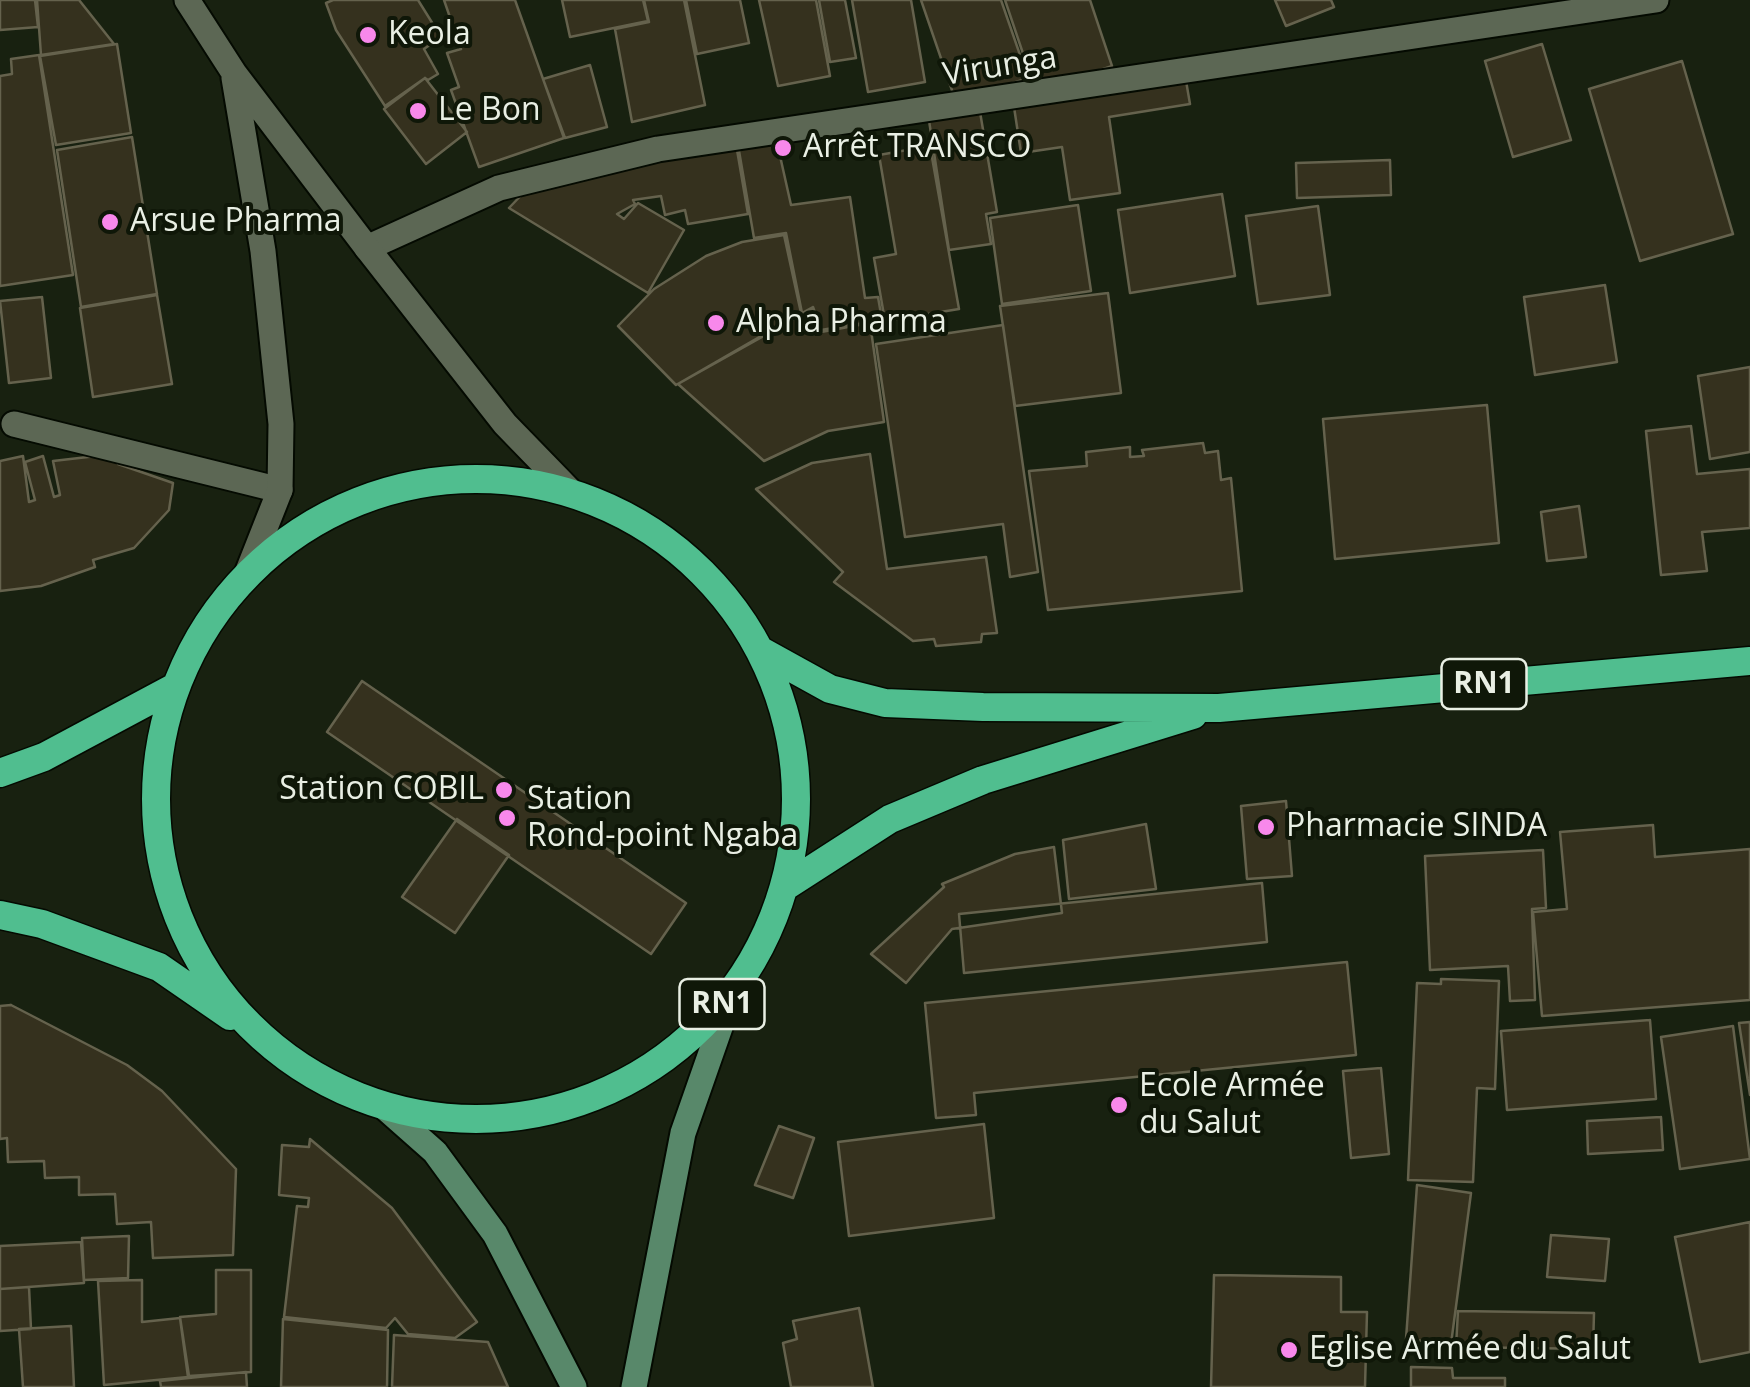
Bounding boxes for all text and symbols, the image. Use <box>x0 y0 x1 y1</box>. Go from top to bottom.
place label: Keola <box>388 16 471 54</box>
marker: Keola <box>357 24 379 46</box>
street label: Virunga <box>940 39 1060 95</box>
place label: Le Bon <box>438 92 541 130</box>
marker: Le Bon <box>407 100 429 122</box>
place label: Arrêt TRANSCO <box>803 129 1031 167</box>
marker: Arrêt TRANSCO <box>772 137 794 159</box>
place label: Arsue Pharma <box>130 203 342 241</box>
marker: Arsue Pharma <box>99 211 121 233</box>
place label: Alpha Pharma <box>736 304 947 342</box>
marker: Alpha Pharma <box>705 312 727 334</box>
road number: RN1 <box>1442 659 1526 709</box>
place label: Station COBIL <box>279 771 484 809</box>
marker: Station COBIL <box>493 779 515 801</box>
place label: Station Rond-point Ngaba <box>527 781 798 856</box>
marker: Station Rond-point Ngaba <box>496 807 518 829</box>
place label: Pharmacie SINDA <box>1286 808 1547 846</box>
marker: Pharmacie SINDA <box>1255 816 1277 838</box>
road number: RN1 <box>680 979 764 1029</box>
place label: Ecole Armée du Salut <box>1139 1068 1325 1143</box>
marker: Ecole Armée du Salut <box>1108 1094 1130 1116</box>
place label: Eglise Armée du Salut <box>1309 1331 1631 1369</box>
marker: Eglise Armée du Salut <box>1278 1339 1300 1361</box>

